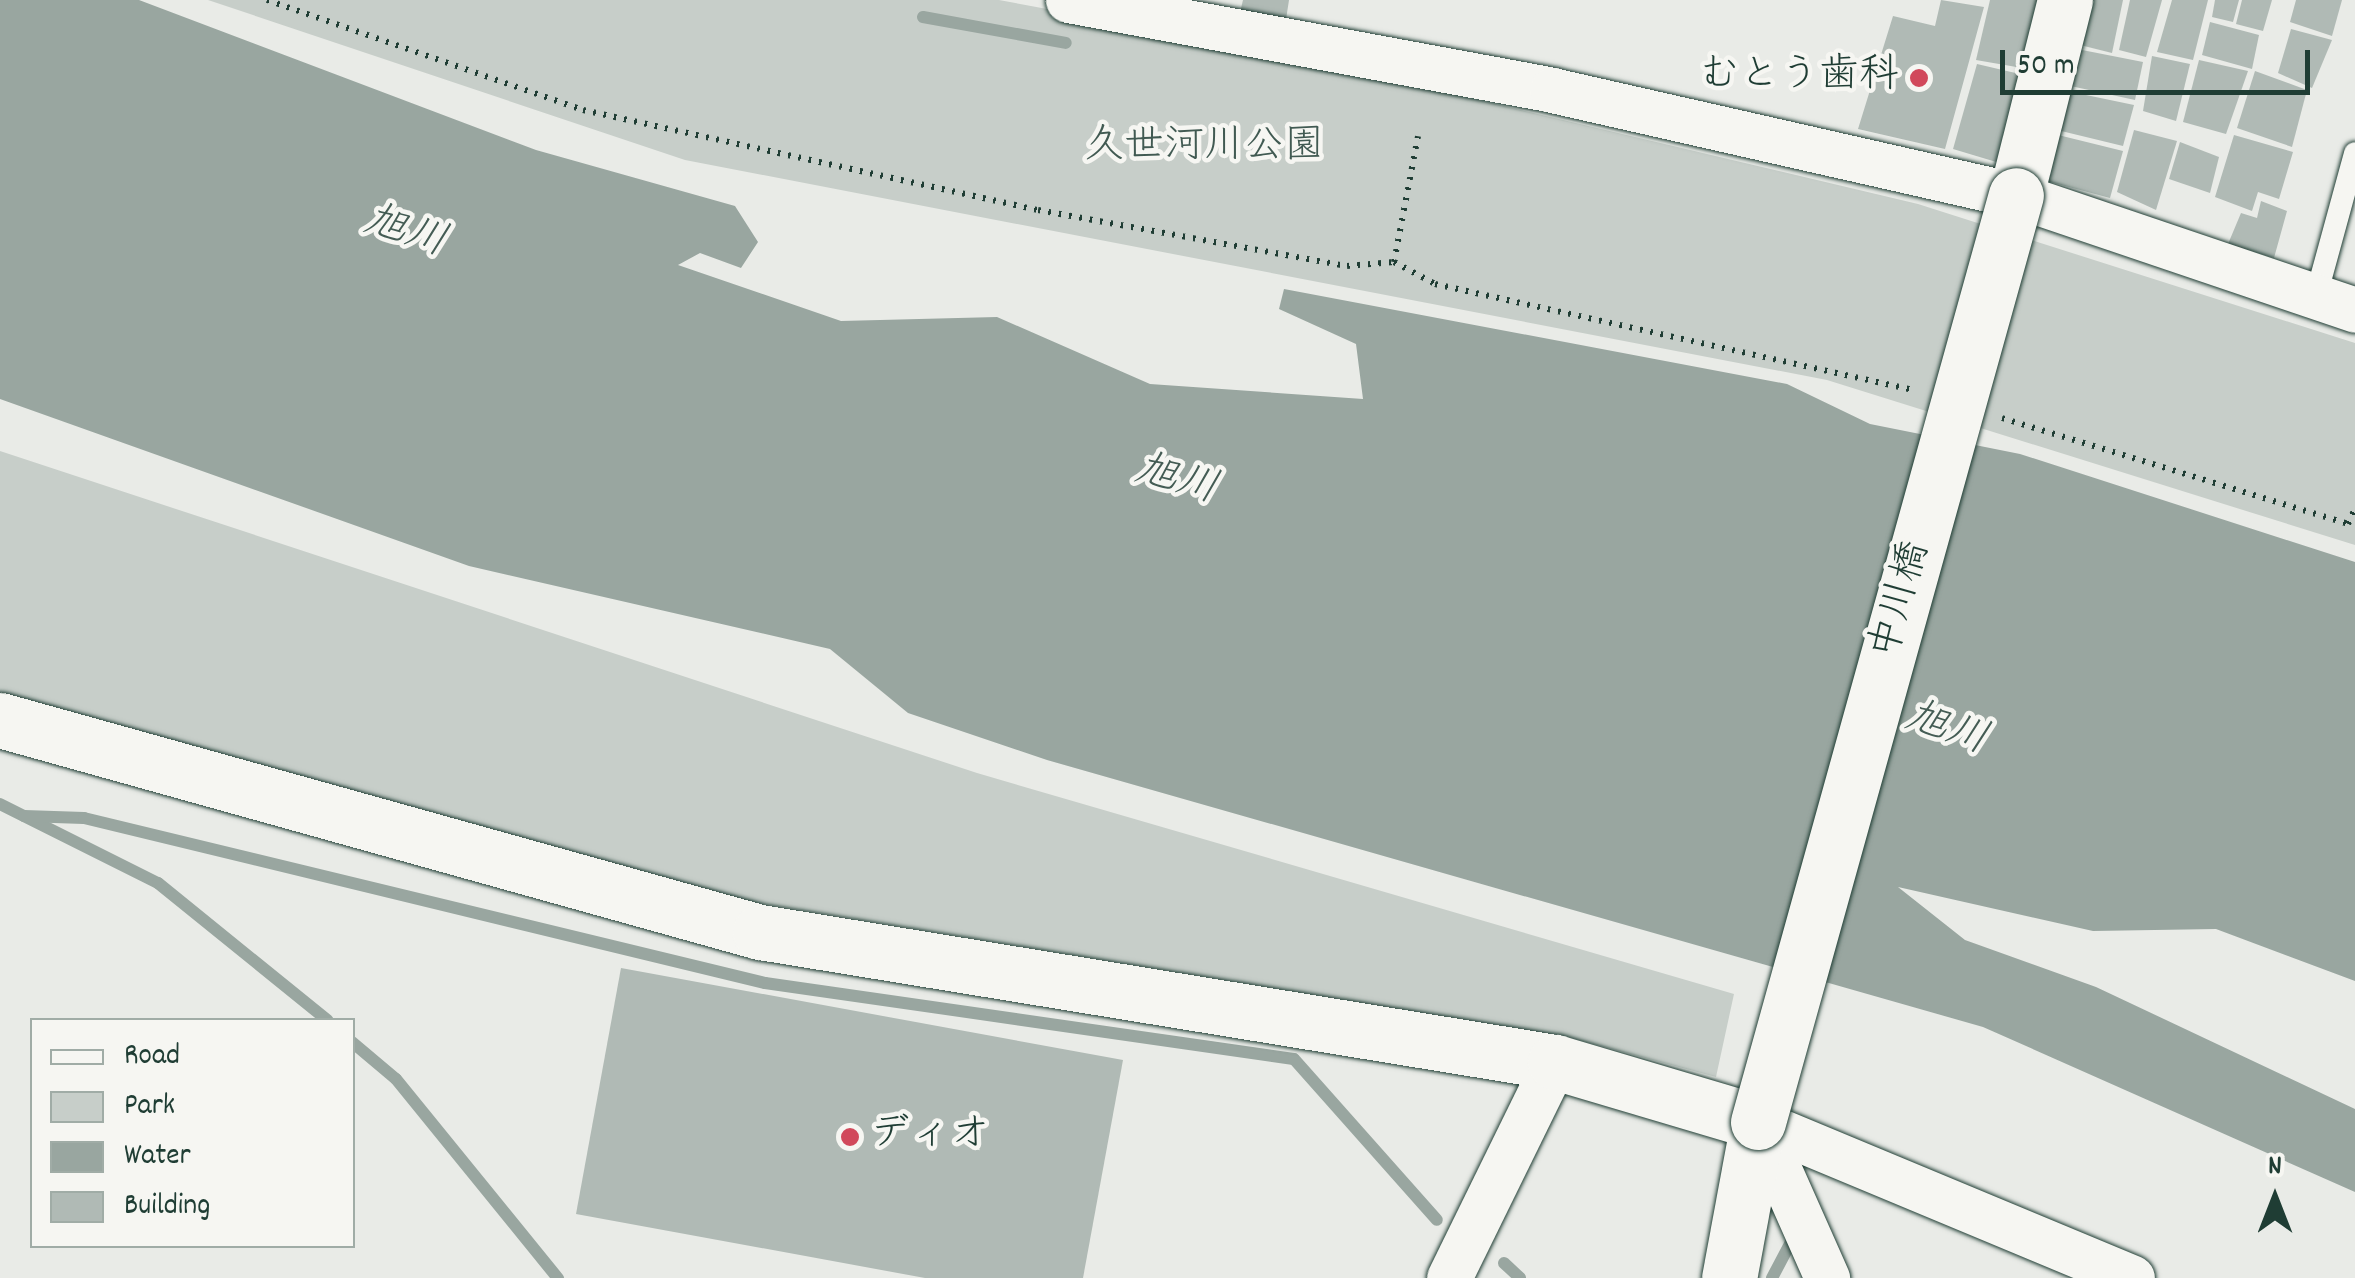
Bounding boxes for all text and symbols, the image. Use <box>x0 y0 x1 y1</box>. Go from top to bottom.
scale bar <box>2005 30 2315 92</box>
text: 50 m <box>2017 46 2075 89</box>
place label: むとう歯科 <box>1699 54 1899 102</box>
marker: むとう歯科 <box>1908 67 1930 89</box>
park label: 久世河川公園 <box>1084 125 1324 173</box>
water label: 旭川 <box>357 197 453 271</box>
water label: 旭川 <box>1129 446 1223 518</box>
street label: 中川橋 <box>1863 537 1943 665</box>
water label: 旭川 <box>1898 693 1994 769</box>
legend <box>30 1018 355 1248</box>
text: Road <box>124 1036 180 1079</box>
text: Park <box>124 1086 175 1129</box>
place label: ディオ <box>870 1113 990 1161</box>
marker: ディオ <box>839 1126 861 1148</box>
text: Water <box>124 1136 191 1179</box>
north arrow <box>2225 1148 2325 1248</box>
text: N <box>2268 1148 2282 1188</box>
text: Building <box>124 1186 210 1229</box>

